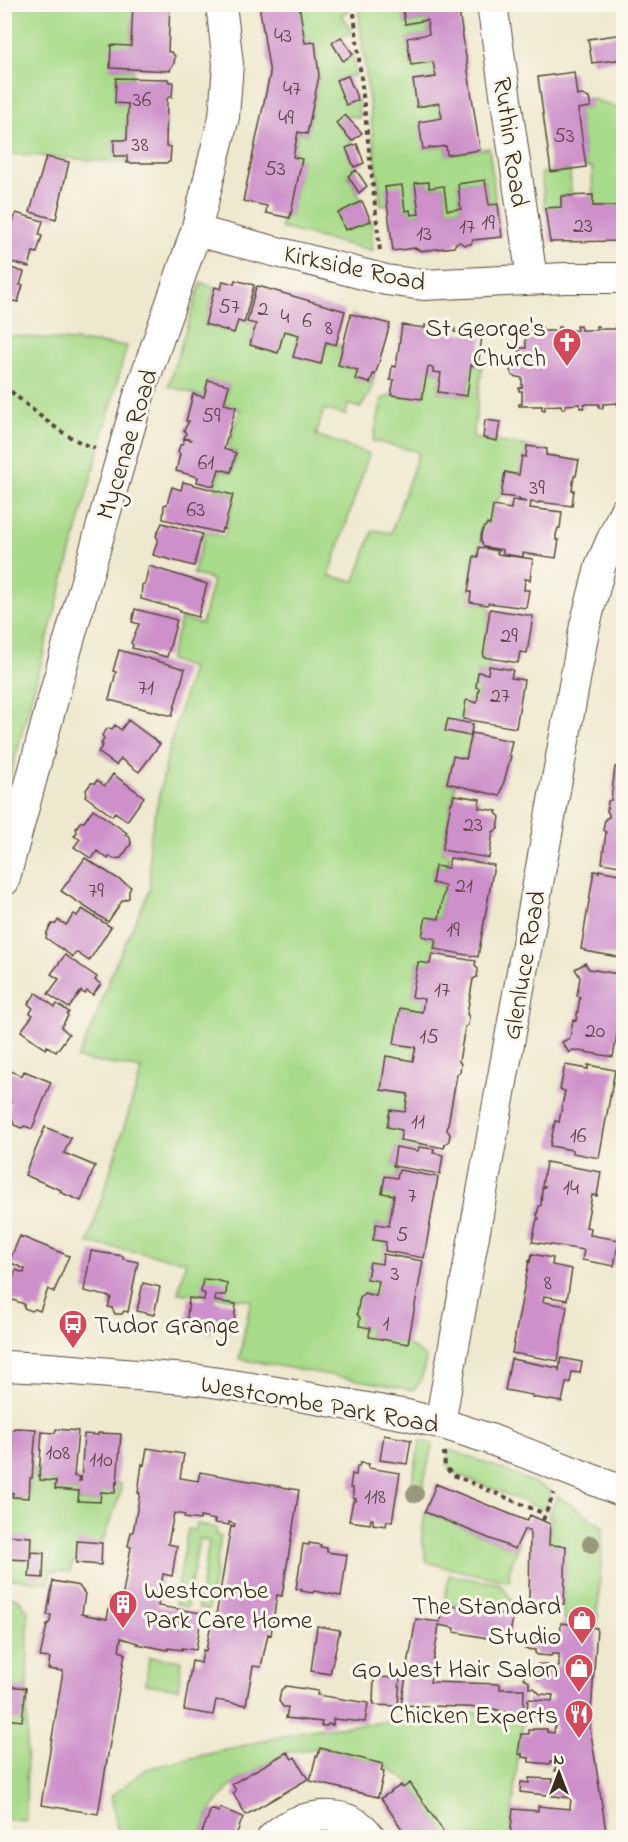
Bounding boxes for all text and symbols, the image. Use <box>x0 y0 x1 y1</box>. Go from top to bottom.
house number: 43 <box>274 21 292 53</box>
house number: 47 <box>283 74 301 106</box>
street label: Ruthin Road <box>481 75 537 210</box>
house number: 36 <box>133 85 152 117</box>
house number: 49 <box>278 103 294 135</box>
house number: 53 <box>553 121 575 153</box>
house number: 38 <box>131 130 149 162</box>
house number: 53 <box>264 154 286 186</box>
house number: 19 <box>481 208 495 240</box>
house number: 23 <box>573 211 593 243</box>
house number: 17 <box>459 212 475 244</box>
house number: 13 <box>416 219 432 251</box>
street label: Kirkside Road <box>280 236 429 304</box>
house number: 57 <box>218 292 240 324</box>
house number: 2 <box>258 294 269 326</box>
house number: 4 <box>280 302 290 334</box>
house number: 6 <box>302 306 312 338</box>
place label: St George's Church <box>425 311 546 379</box>
house number: 8 <box>325 313 333 345</box>
church icon: St George's Church <box>551 326 583 368</box>
street label: Mycenae Road <box>88 364 170 525</box>
house number: 59 <box>201 401 221 433</box>
house number: 61 <box>198 448 214 480</box>
house number: 39 <box>529 473 545 505</box>
house number: 63 <box>187 495 205 527</box>
house number: 29 <box>500 621 518 653</box>
house number: 71 <box>138 673 154 705</box>
house number: 27 <box>490 681 510 713</box>
house number: 23 <box>463 810 483 842</box>
house number: 21 <box>455 871 473 903</box>
house number: 79 <box>88 876 104 908</box>
street label: Glenluce Road <box>494 888 558 1043</box>
house number: 19 <box>446 915 460 947</box>
house number: 17 <box>434 975 450 1007</box>
house number: 20 <box>585 1016 605 1048</box>
house number: 15 <box>419 1022 439 1054</box>
house number: 11 <box>411 1107 425 1139</box>
house number: 16 <box>570 1121 587 1153</box>
house number: 14 <box>563 1173 579 1205</box>
house number: 7 <box>407 1181 417 1213</box>
house number: 5 <box>396 1220 408 1252</box>
house number: 3 <box>390 1259 400 1291</box>
house number: 8 <box>544 1268 552 1300</box>
bus stop icon: Tudor Grange <box>57 1308 89 1350</box>
place label: Tudor Grange <box>94 1308 240 1346</box>
house number: 1 <box>383 1309 390 1341</box>
street label: Westcombe Park Road <box>198 1366 442 1446</box>
house number: 108 <box>46 1438 70 1470</box>
house number: 110 <box>89 1445 113 1477</box>
house number: 118 <box>364 1482 386 1514</box>
place label: Westcombe Park Care Home <box>144 1573 313 1641</box>
building icon: Westcombe Park Care Home <box>107 1588 139 1630</box>
place label: The Standard Studio <box>412 1589 561 1657</box>
shop icon: The Standard Studio <box>566 1604 598 1646</box>
place label: Go West Hair Salon <box>352 1652 558 1690</box>
shop icon: Go West Hair Salon <box>563 1652 595 1694</box>
place label: Chicken Experts <box>390 1698 558 1736</box>
restaurant icon: Chicken Experts <box>563 1698 595 1740</box>
north arrow <box>529 1743 589 1803</box>
text: N <box>554 1748 565 1772</box>

